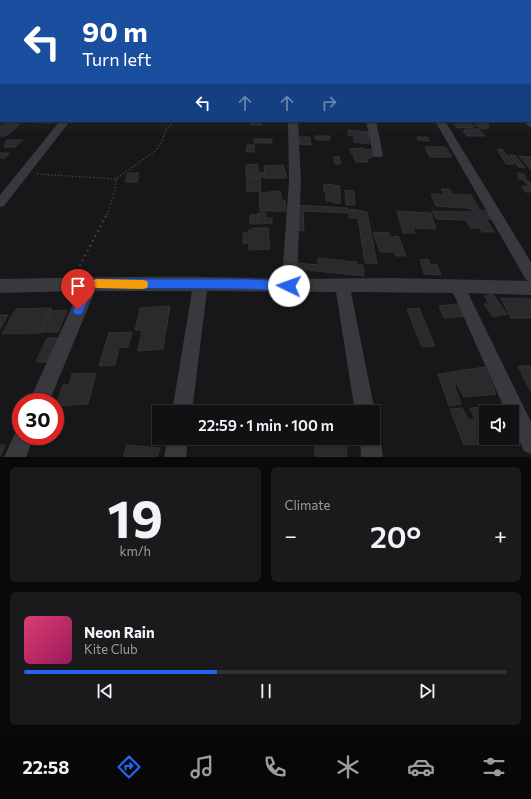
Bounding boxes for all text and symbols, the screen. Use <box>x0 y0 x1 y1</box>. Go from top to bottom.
text: 90 m <box>82 14 148 48</box>
icon: left <box>16 16 68 68</box>
text: Turn left <box>82 48 151 70</box>
icon: left <box>192 92 214 114</box>
icon: ahead <box>234 92 256 114</box>
icon: ahead <box>276 92 298 114</box>
icon: right <box>318 92 340 114</box>
position arrow <box>268 265 310 307</box>
pin <box>61 269 95 310</box>
icon: arrive <box>67 275 89 297</box>
speed limit sign: 30 <box>12 393 64 445</box>
map controls <box>479 405 519 445</box>
button: sound <box>479 405 519 445</box>
text: 22:59 · 1 min · 100 m <box>198 416 334 434</box>
text: 19 <box>107 485 163 549</box>
text: Climate <box>285 497 330 513</box>
text: 20° <box>370 517 421 554</box>
text: − <box>285 522 297 549</box>
text: + <box>494 522 507 549</box>
text: km/h <box>119 543 151 559</box>
text: Neon Rain <box>84 623 155 641</box>
text: Kite Club <box>84 641 138 657</box>
icon: previous <box>94 680 116 702</box>
icon: pause <box>255 680 277 702</box>
icon: next <box>416 680 438 702</box>
icon: directions <box>115 753 143 781</box>
icon: music <box>188 753 216 781</box>
icon: phone <box>261 753 289 781</box>
icon: climate <box>334 753 362 781</box>
icon: car <box>407 753 435 781</box>
icon: filters <box>480 753 508 781</box>
text: 22:58 <box>23 756 69 778</box>

